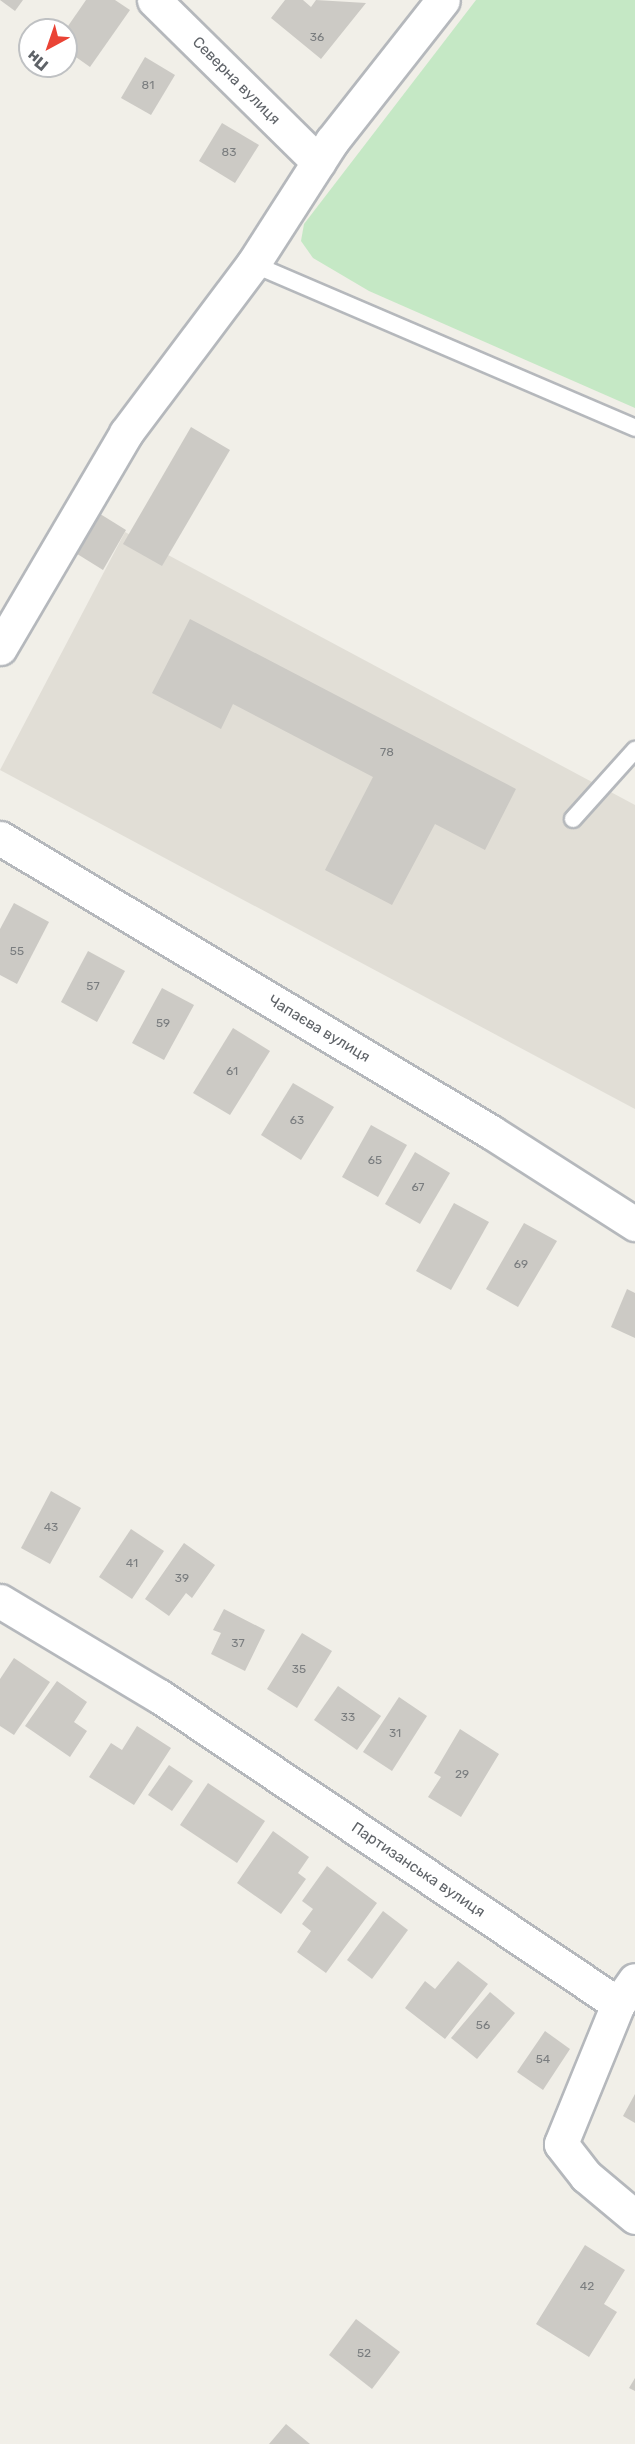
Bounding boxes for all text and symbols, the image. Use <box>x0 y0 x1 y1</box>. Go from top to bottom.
north arrow <box>18 18 78 78</box>
house number: 36 <box>310 31 324 45</box>
street label: Северна вулиця <box>188 33 284 129</box>
text: Пн <box>23 46 52 75</box>
house number: 81 <box>142 79 154 93</box>
house number: 83 <box>222 146 236 160</box>
house number: 78 <box>380 746 394 760</box>
house number: 55 <box>10 945 24 959</box>
house number: 57 <box>86 980 100 994</box>
street label: Чапаєва вулиця <box>265 992 373 1066</box>
house number: 59 <box>156 1017 170 1031</box>
house number: 61 <box>226 1065 238 1079</box>
house number: 63 <box>290 1114 304 1128</box>
house number: 65 <box>368 1154 382 1168</box>
house number: 67 <box>411 1181 425 1195</box>
house number: 69 <box>514 1258 528 1272</box>
house number: 43 <box>44 1521 58 1535</box>
house number: 41 <box>126 1557 138 1571</box>
house number: 39 <box>175 1572 189 1586</box>
house number: 37 <box>231 1637 245 1651</box>
house number: 35 <box>292 1663 306 1677</box>
house number: 33 <box>341 1711 355 1725</box>
house number: 31 <box>389 1727 401 1741</box>
house number: 29 <box>455 1768 469 1782</box>
street label: Партизанська вулиця <box>348 1819 488 1921</box>
house number: 56 <box>476 2019 490 2033</box>
house number: 54 <box>536 2053 550 2067</box>
house number: 42 <box>580 2280 594 2294</box>
house number: 52 <box>357 2347 371 2361</box>

